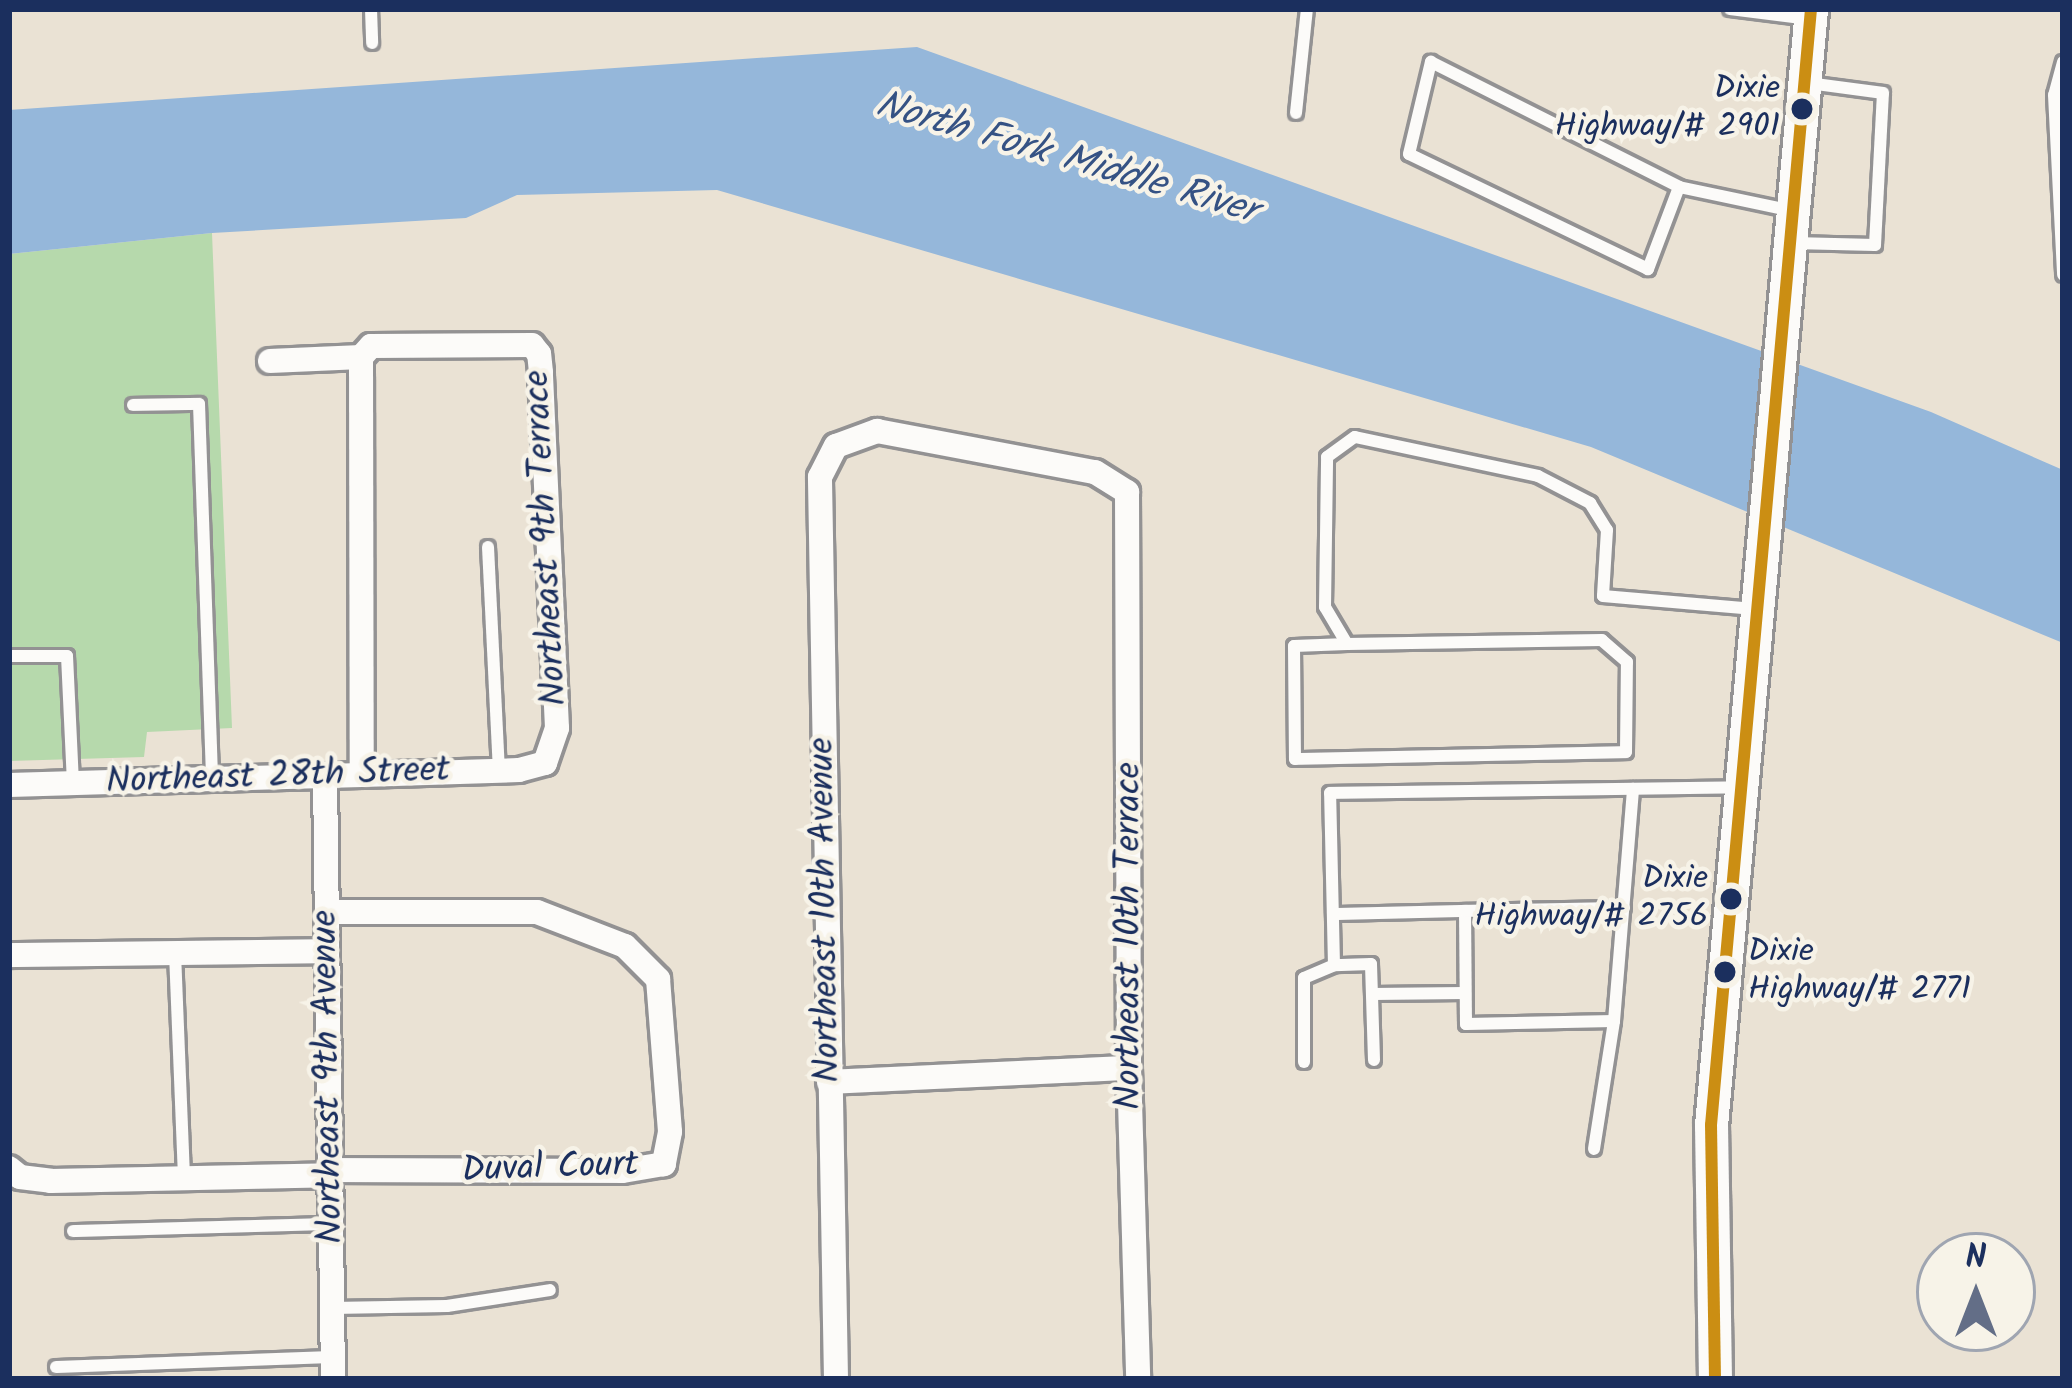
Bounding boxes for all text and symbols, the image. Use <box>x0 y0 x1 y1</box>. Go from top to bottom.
place label: Dixie Highway/# 2901 <box>1555 70 1780 148</box>
water label: North Fork Middle River <box>870 82 1262 236</box>
marker: Dixie Highway/# 2901 <box>1791 98 1813 120</box>
street label: Northeast 9th Terrace <box>517 369 577 707</box>
street label: Northeast 10th Avenue <box>801 737 851 1083</box>
street label: Northeast 28th Street <box>105 749 451 805</box>
street label: Northeast 10th Terrace <box>1108 762 1152 1110</box>
place label: Dixie Highway/# 2756 <box>1474 860 1708 938</box>
marker: Dixie Highway/# 2756 <box>1720 888 1742 910</box>
street label: Northeast 9th Avenue <box>304 910 354 1244</box>
place label: Dixie Highway/# 2771 <box>1748 933 1971 1011</box>
marker: Dixie Highway/# 2771 <box>1714 961 1736 983</box>
street label: Duval Court <box>461 1143 639 1193</box>
north arrow <box>1916 1232 2036 1352</box>
text: N <box>1966 1232 1986 1285</box>

